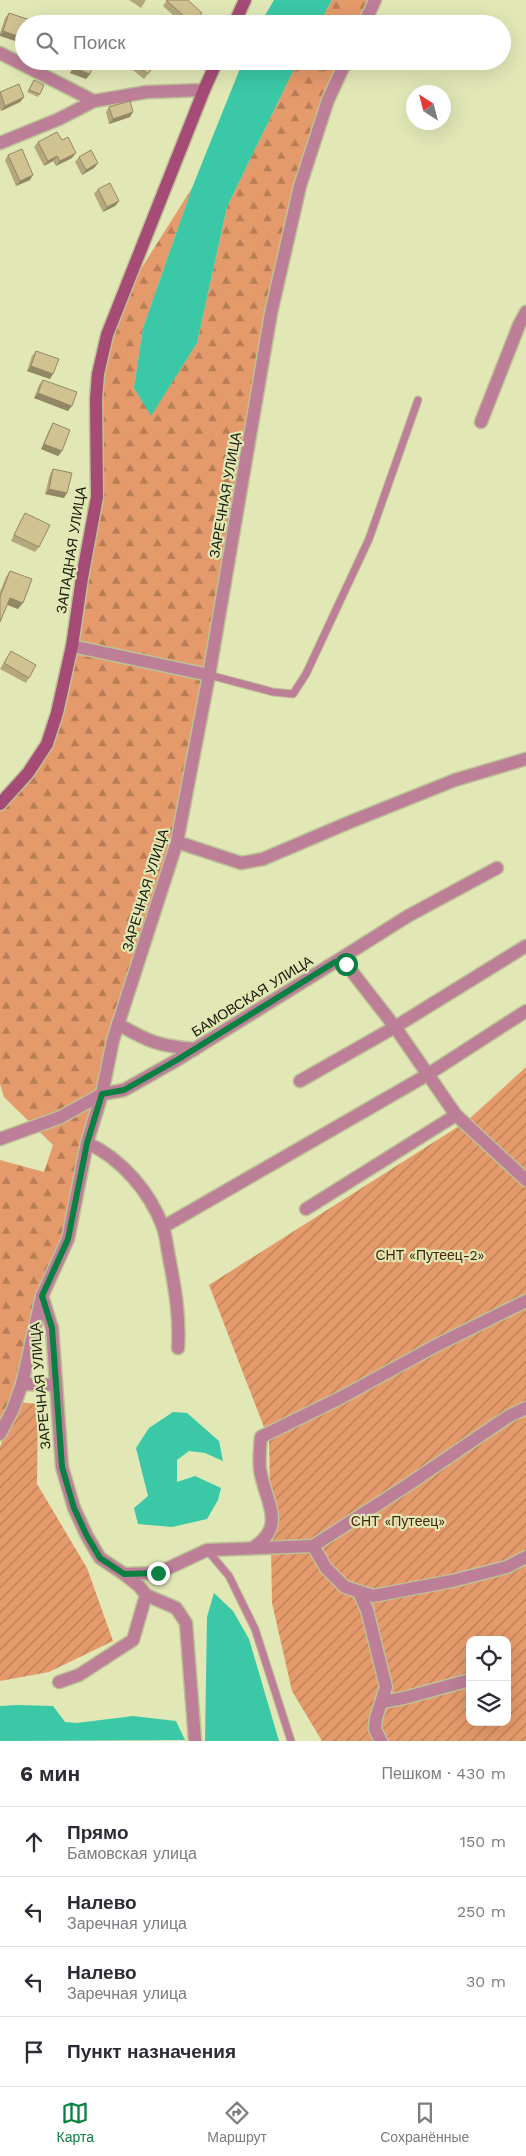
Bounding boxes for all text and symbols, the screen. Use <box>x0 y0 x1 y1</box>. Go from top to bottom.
search box <box>15 15 511 70</box>
icon: search <box>33 29 61 57</box>
text: Поиск <box>73 31 126 54</box>
north arrow <box>406 85 451 130</box>
street label: ЗАРЕЧНАЯ УЛИЦА <box>206 430 244 559</box>
street label: ЗАПАДНАЯ УЛИЦА <box>53 485 89 615</box>
street label: ЗАРЕЧНАЯ УЛИЦА <box>119 826 171 953</box>
street label: БАМОВСКАЯ УЛИЦА <box>189 952 316 1040</box>
route start <box>335 953 358 976</box>
park label: СНТ «Путеец-2» <box>375 1247 485 1263</box>
street label: ЗАРЕЧНАЯ УЛИЦА <box>26 1321 54 1450</box>
park label: СНТ «Путеец» <box>351 1513 445 1529</box>
route end <box>147 1562 170 1585</box>
map controls <box>466 1636 511 1726</box>
button: locate <box>466 1636 511 1681</box>
button: layers <box>466 1681 511 1726</box>
text: 6 мин <box>20 1761 80 1786</box>
text: Пешком · 430 m <box>381 1764 506 1783</box>
text: Прямо <box>67 1821 129 1844</box>
icon: ahead <box>20 1828 48 1856</box>
text: 150 m <box>460 1832 506 1851</box>
text: Бамовская улица <box>67 1844 197 1863</box>
text: Налево <box>67 1891 137 1914</box>
icon: left <box>20 1898 48 1926</box>
text: 250 m <box>457 1902 506 1921</box>
text: Заречная улица <box>67 1914 187 1933</box>
text: Налево <box>67 1961 137 1984</box>
icon: left <box>20 1968 48 1996</box>
text: 30 m <box>466 1972 506 1991</box>
text: Заречная улица <box>67 1984 187 2003</box>
icon: arrive <box>20 2038 48 2066</box>
text: Пункт назначения <box>67 2040 236 2063</box>
tab: Карта <box>57 2099 94 2145</box>
tab: Маршрут <box>207 2099 267 2145</box>
tab: Сохранённые <box>380 2099 469 2145</box>

